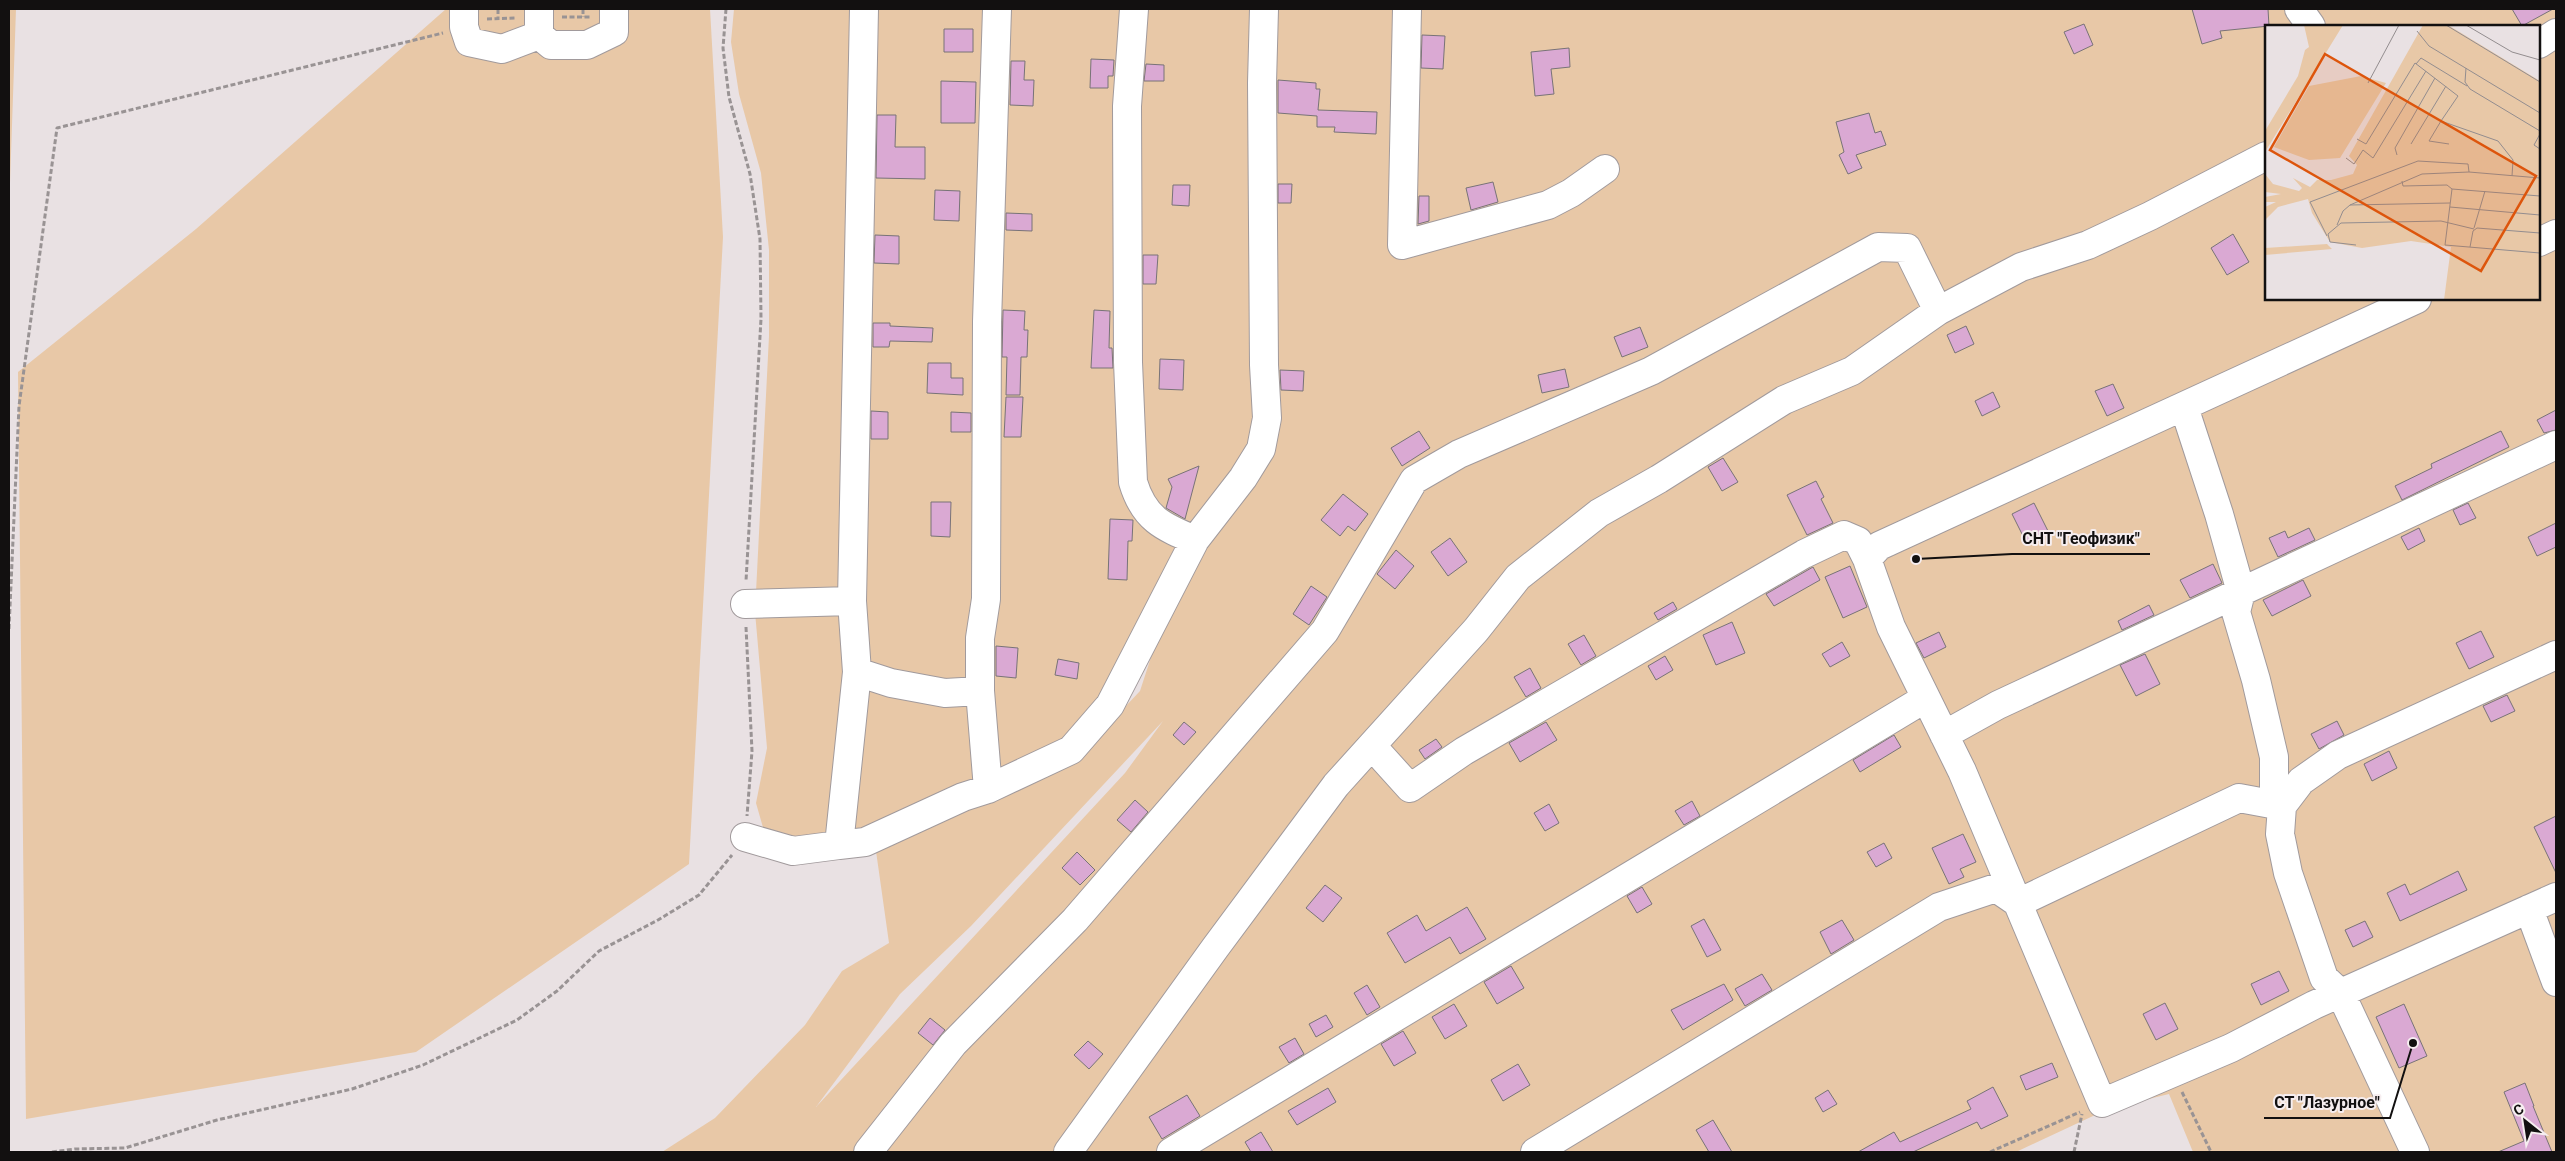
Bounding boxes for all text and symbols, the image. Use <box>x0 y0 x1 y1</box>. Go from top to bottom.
inset map <box>2265 25 2540 300</box>
callout: СНТ "Геофизик" <box>2012 523 2150 554</box>
text: СНТ "Геофизик" <box>2022 529 2140 548</box>
callout: СТ "Лазурное" <box>2264 1087 2390 1118</box>
text: СТ "Лазурное" <box>2274 1093 2380 1112</box>
north arrow <box>2500 1096 2550 1146</box>
text: С <box>2511 1101 2526 1119</box>

